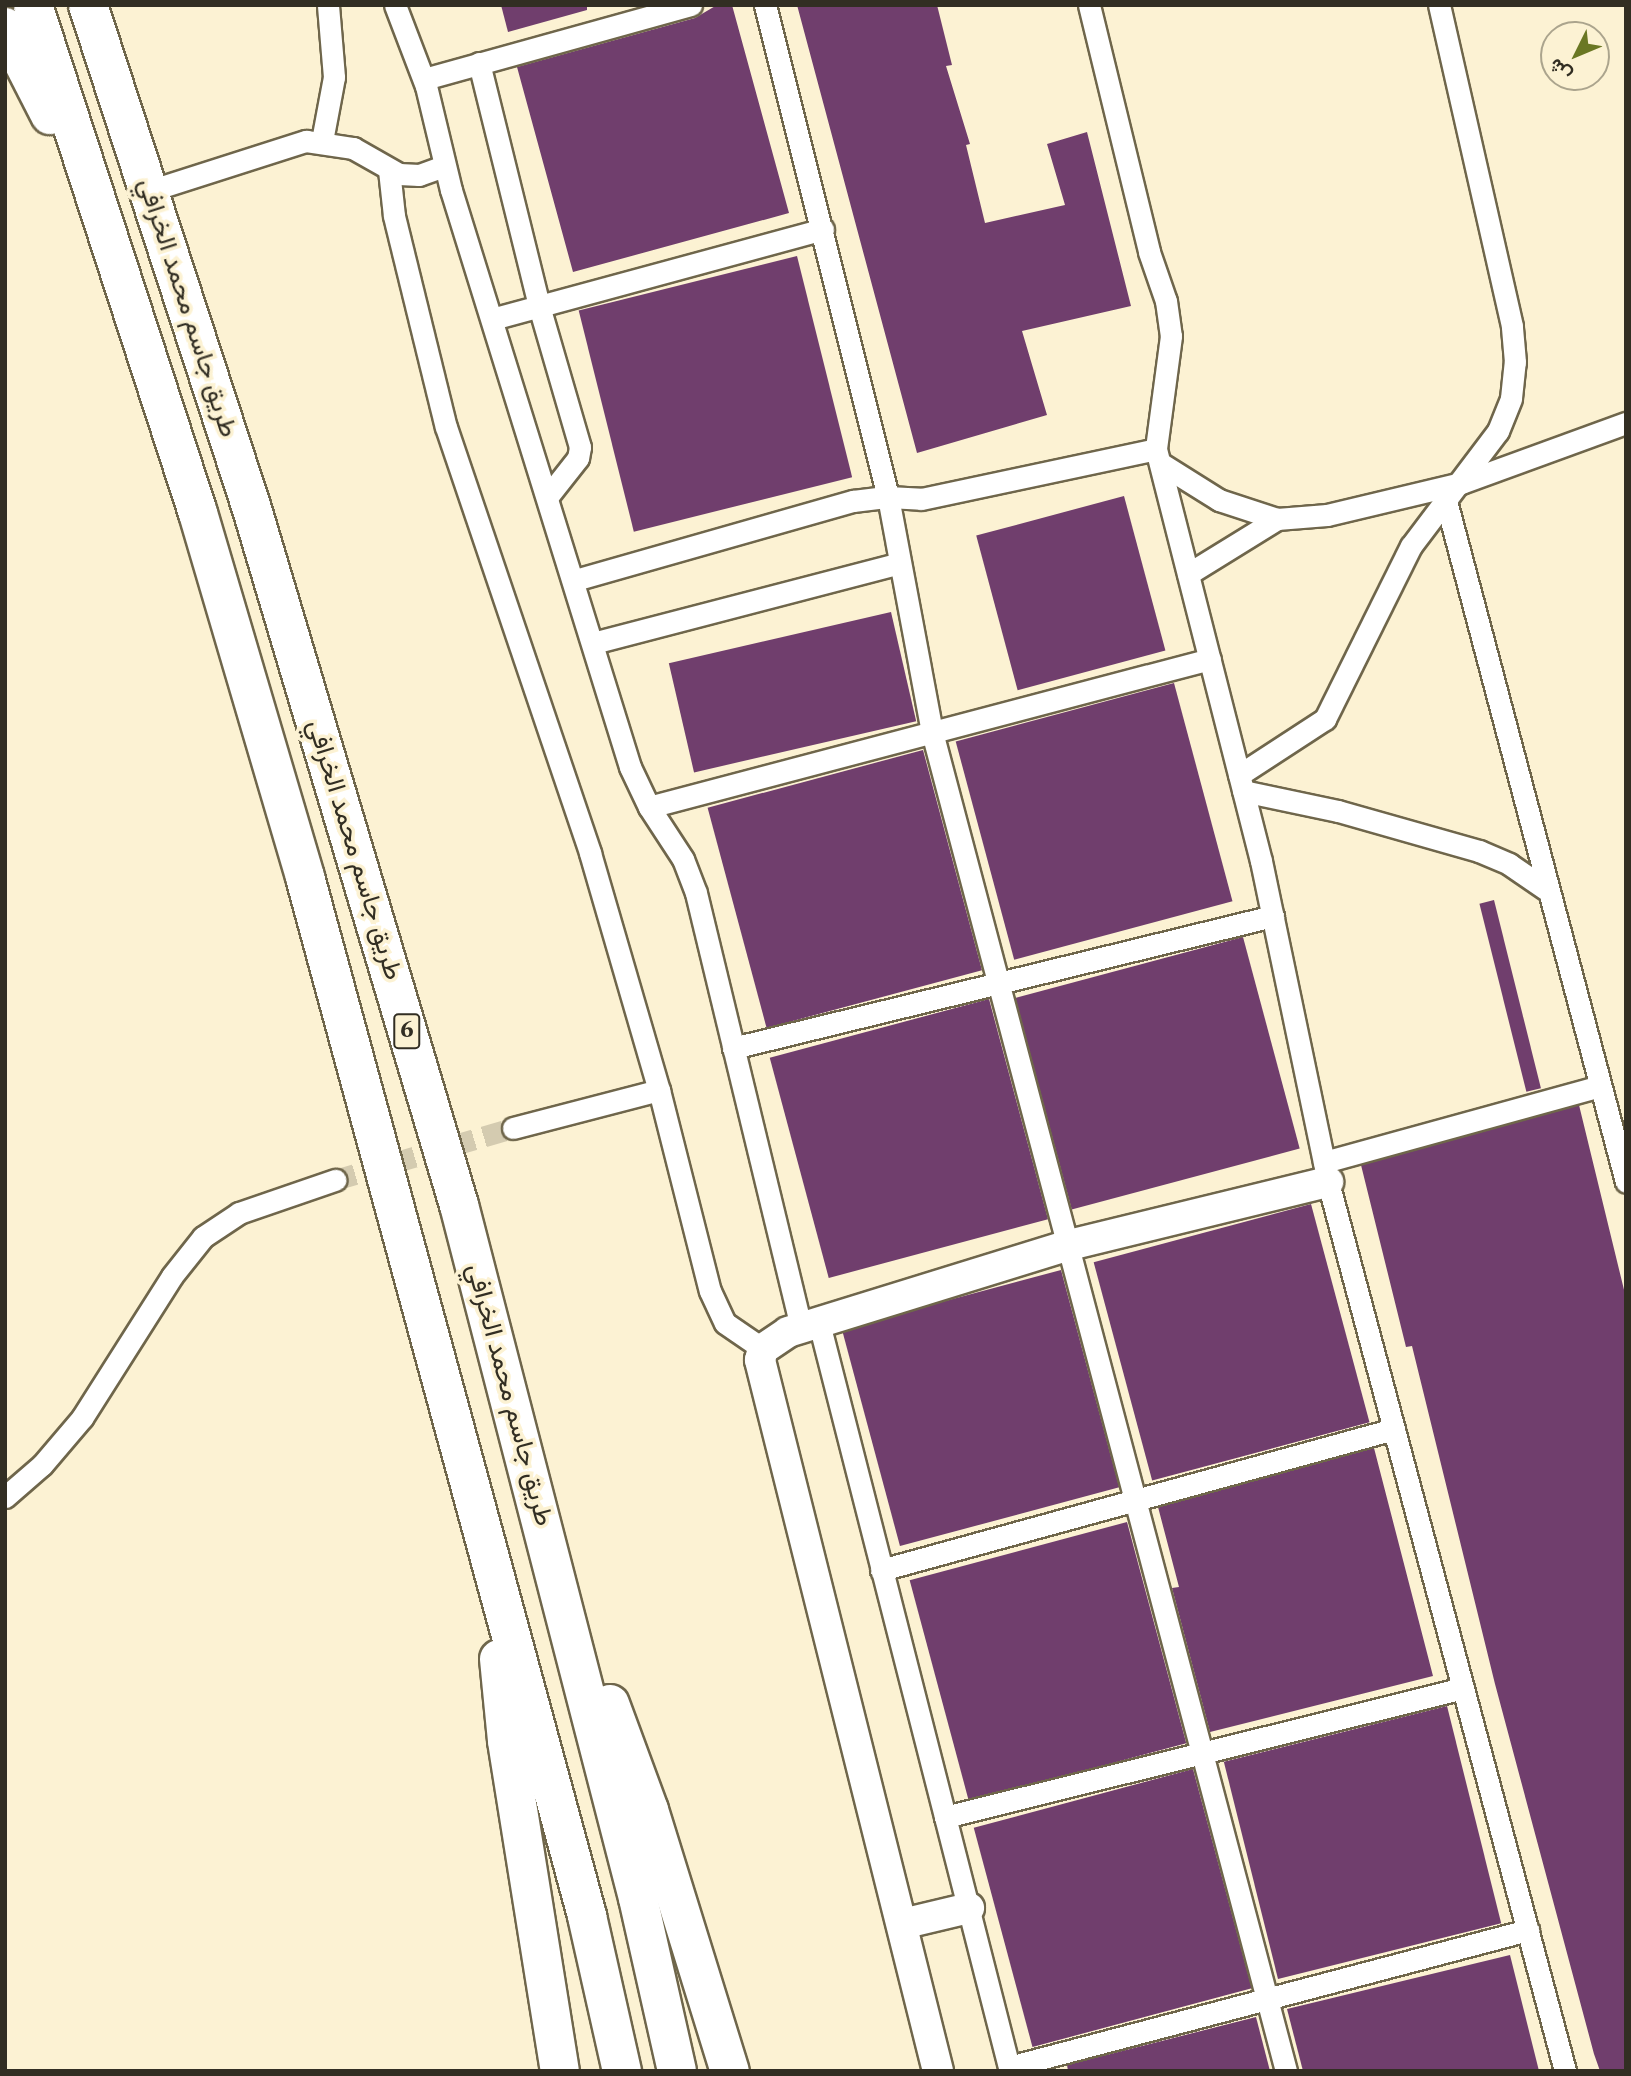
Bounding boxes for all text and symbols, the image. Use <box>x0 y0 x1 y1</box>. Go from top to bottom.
north arrow <box>1540 21 1610 91</box>
text: ش <box>1542 51 1579 88</box>
street label: طريق جاسم محمد الخرافي <box>130 175 244 441</box>
street label: طريق جاسم محمد الخرافي <box>300 716 408 984</box>
road number: 6 <box>393 1010 421 1051</box>
street label: طريق جاسم محمد الخرافي <box>459 1260 559 1530</box>

